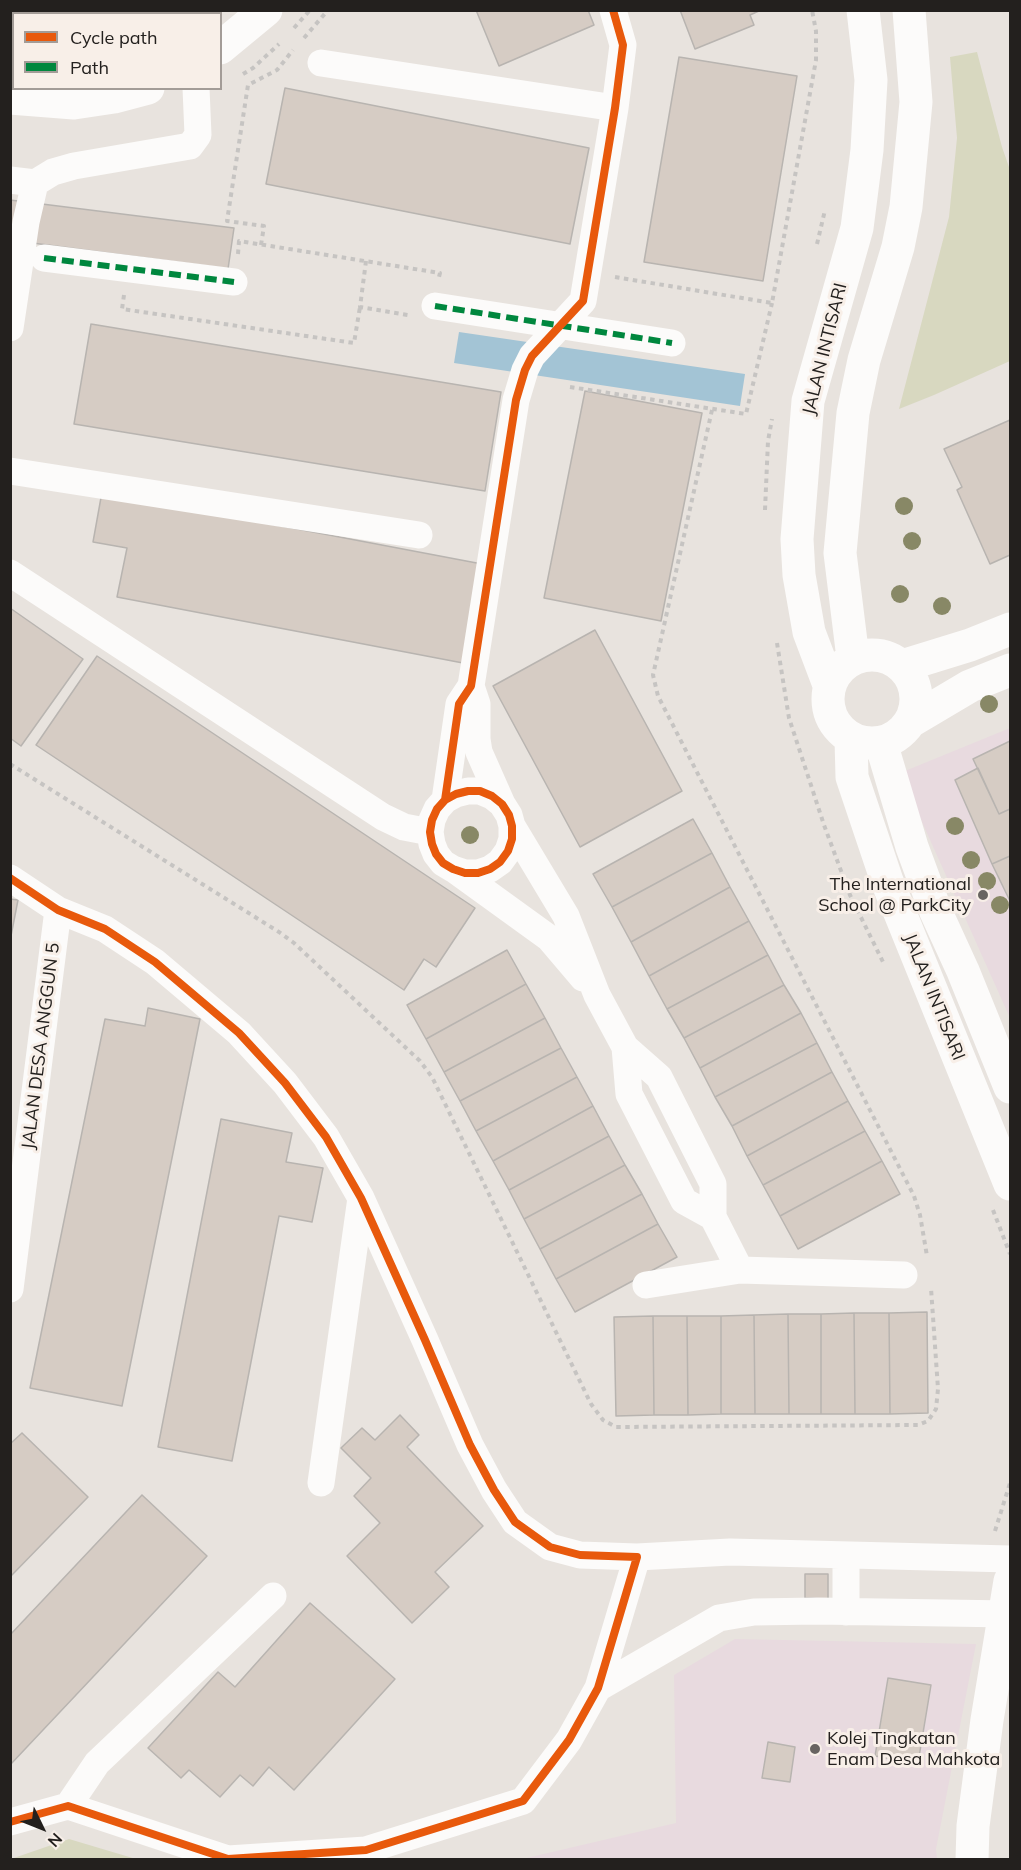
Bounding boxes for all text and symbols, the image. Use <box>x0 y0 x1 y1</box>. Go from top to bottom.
legend <box>12 12 222 90</box>
text: Cycle path <box>70 26 157 49</box>
text: Path <box>70 56 109 79</box>
street label: JALAN INTISARI <box>798 281 852 417</box>
place label: The International School @ ParkCity <box>818 874 971 916</box>
marker: The International School @ ParkCity <box>976 888 990 902</box>
street label: JALAN INTISARI <box>899 930 969 1064</box>
street label: JALAN DESA ANGGUN 5 <box>18 941 64 1151</box>
place label: Kolej Tingkatan Enam Desa Mahkota <box>827 1728 1000 1770</box>
marker: Kolej Tingkatan Enam Desa Mahkota <box>808 1742 822 1756</box>
north arrow <box>12 1798 72 1858</box>
text: N <box>44 1829 67 1852</box>

